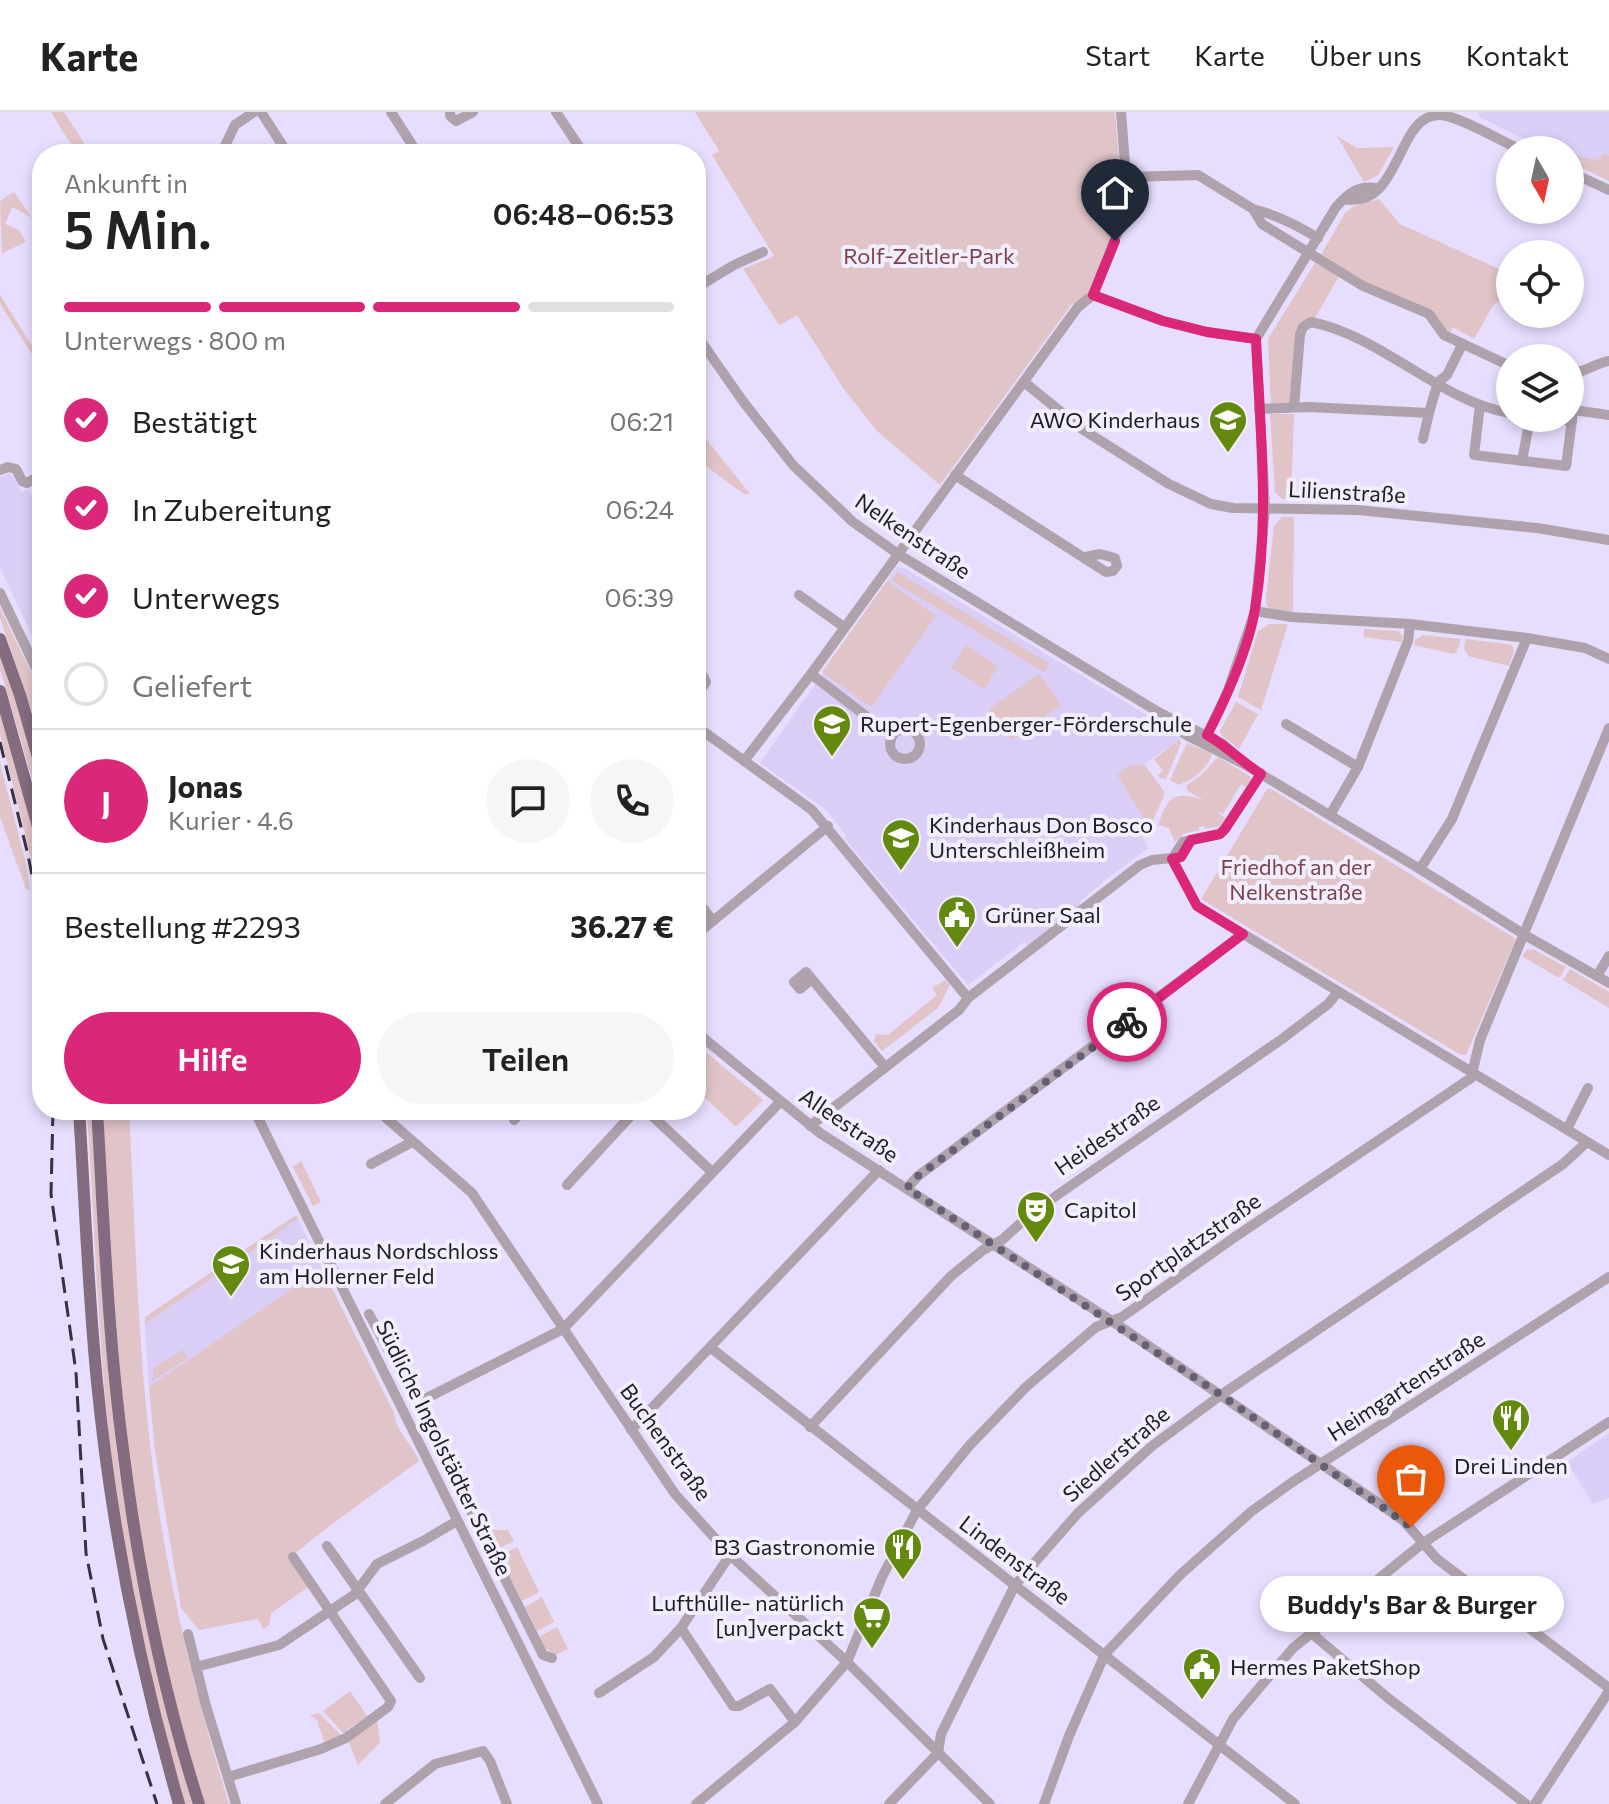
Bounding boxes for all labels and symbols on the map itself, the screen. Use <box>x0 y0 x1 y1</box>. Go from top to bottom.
north arrow <box>1496 136 1584 224</box>
pin <box>1081 159 1149 241</box>
park label: Rolf-Zeitler-Park <box>843 242 1015 269</box>
school or university icon: AWO Kinderhaus <box>1207 399 1249 454</box>
place label: AWO Kinderhaus <box>1030 406 1200 433</box>
street label: Lilienstraße <box>1288 475 1406 508</box>
street label: Nelkenstraße <box>850 487 976 584</box>
school or university icon: Rupert-Egenberger-Förderschule <box>811 703 853 758</box>
place label: Rupert-Egenberger-Förderschule <box>860 710 1192 737</box>
place label: Kinderhaus Don Bosco Unterschleißheim <box>929 811 1153 863</box>
school or university icon: Kinderhaus Don Bosco Unterschleißheim <box>880 817 922 872</box>
park label: Friedhof an der Nelkenstraße <box>1221 853 1372 905</box>
public building icon: Grüner Saal <box>936 894 978 949</box>
place label: Grüner Saal <box>985 901 1101 928</box>
courier <box>1087 982 1167 1062</box>
street label: Alleestraße <box>795 1082 904 1168</box>
street label: Heidestraße <box>1049 1089 1164 1181</box>
street label: Sportplatzstraße <box>1110 1187 1265 1307</box>
theatre icon: Capitol <box>1015 1189 1057 1244</box>
place label: Capitol <box>1064 1196 1137 1223</box>
place label: Kinderhaus Nordschloss am Hollerner Feld <box>259 1237 499 1289</box>
school or university icon: Kinderhaus Nordschloss am Hollerner Feld <box>210 1243 252 1298</box>
street label: Südliche Ingolstädter Straße <box>371 1316 518 1580</box>
street label: Heimgartenstraße <box>1322 1325 1489 1446</box>
street label: Buchenstraße <box>615 1378 718 1506</box>
restaurant icon: Drei Linden <box>1490 1397 1532 1452</box>
street label: Siedlerstraße <box>1057 1400 1175 1507</box>
pin <box>1377 1445 1445 1527</box>
place label: Drei Linden <box>1454 1452 1568 1479</box>
street label: Lindenstraße <box>955 1509 1076 1610</box>
restaurant icon: B3 Gastronomie <box>882 1526 924 1581</box>
place label: B3 Gastronomie <box>714 1533 875 1560</box>
callout: Buddy's Bar & Burger <box>1259 1575 1563 1631</box>
place label: Lufthülle- natürlich [un]verpackt <box>651 1589 844 1641</box>
supermarket icon: Lufthülle- natürlich [un]verpackt <box>851 1595 893 1650</box>
public building icon: Hermes PaketShop <box>1181 1646 1223 1701</box>
place label: Hermes PaketShop <box>1230 1653 1421 1680</box>

